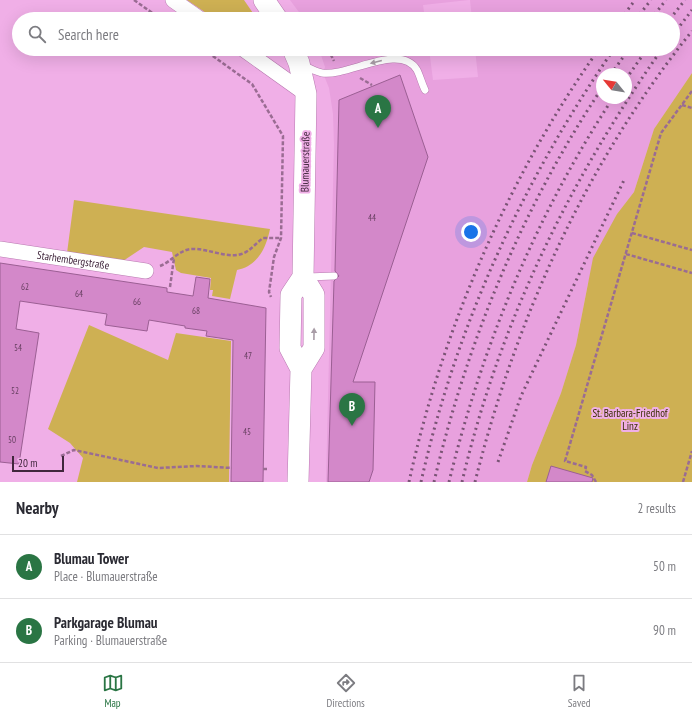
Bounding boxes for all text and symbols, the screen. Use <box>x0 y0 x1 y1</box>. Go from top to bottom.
search box <box>12 12 680 56</box>
icon: search <box>26 23 48 45</box>
text: Search here <box>58 25 119 44</box>
one-way arrow <box>370 60 382 66</box>
north arrow <box>596 68 632 104</box>
pin: A <box>365 95 391 128</box>
street label: Blumauerstraße <box>297 131 313 192</box>
house number: 44 <box>368 212 376 223</box>
your location <box>461 222 481 242</box>
street label: Starhembergstraße <box>36 248 111 272</box>
house number: 62 <box>21 281 29 292</box>
house number: 64 <box>75 288 83 299</box>
house number: 66 <box>133 296 141 307</box>
house number: 68 <box>192 305 200 316</box>
one-way arrow <box>311 327 317 340</box>
house number: 54 <box>14 342 22 353</box>
house number: 47 <box>244 350 252 361</box>
house number: 52 <box>11 385 19 396</box>
pin: B <box>339 393 365 426</box>
park label: St. Barbara-Friedhof Linz <box>592 406 669 433</box>
house number: 45 <box>243 426 251 437</box>
house number: 50 <box>8 434 16 445</box>
scale bar <box>12 454 64 473</box>
text: 20 m <box>18 456 37 470</box>
text: Nearby <box>16 497 59 519</box>
text: 2 results <box>637 500 676 517</box>
text: Blumau Tower <box>54 549 129 568</box>
text: A <box>26 558 32 575</box>
text: 50 m <box>653 558 676 575</box>
text: Place · Blumauerstraße <box>54 568 158 585</box>
text: Parkgarage Blumau <box>54 613 158 632</box>
text: B <box>26 622 32 639</box>
text: 90 m <box>653 622 676 639</box>
text: Parking · Blumauerstraße <box>54 632 167 649</box>
tab: Map <box>102 672 124 710</box>
tab: Directions <box>327 672 365 710</box>
tab: Saved <box>568 672 590 710</box>

